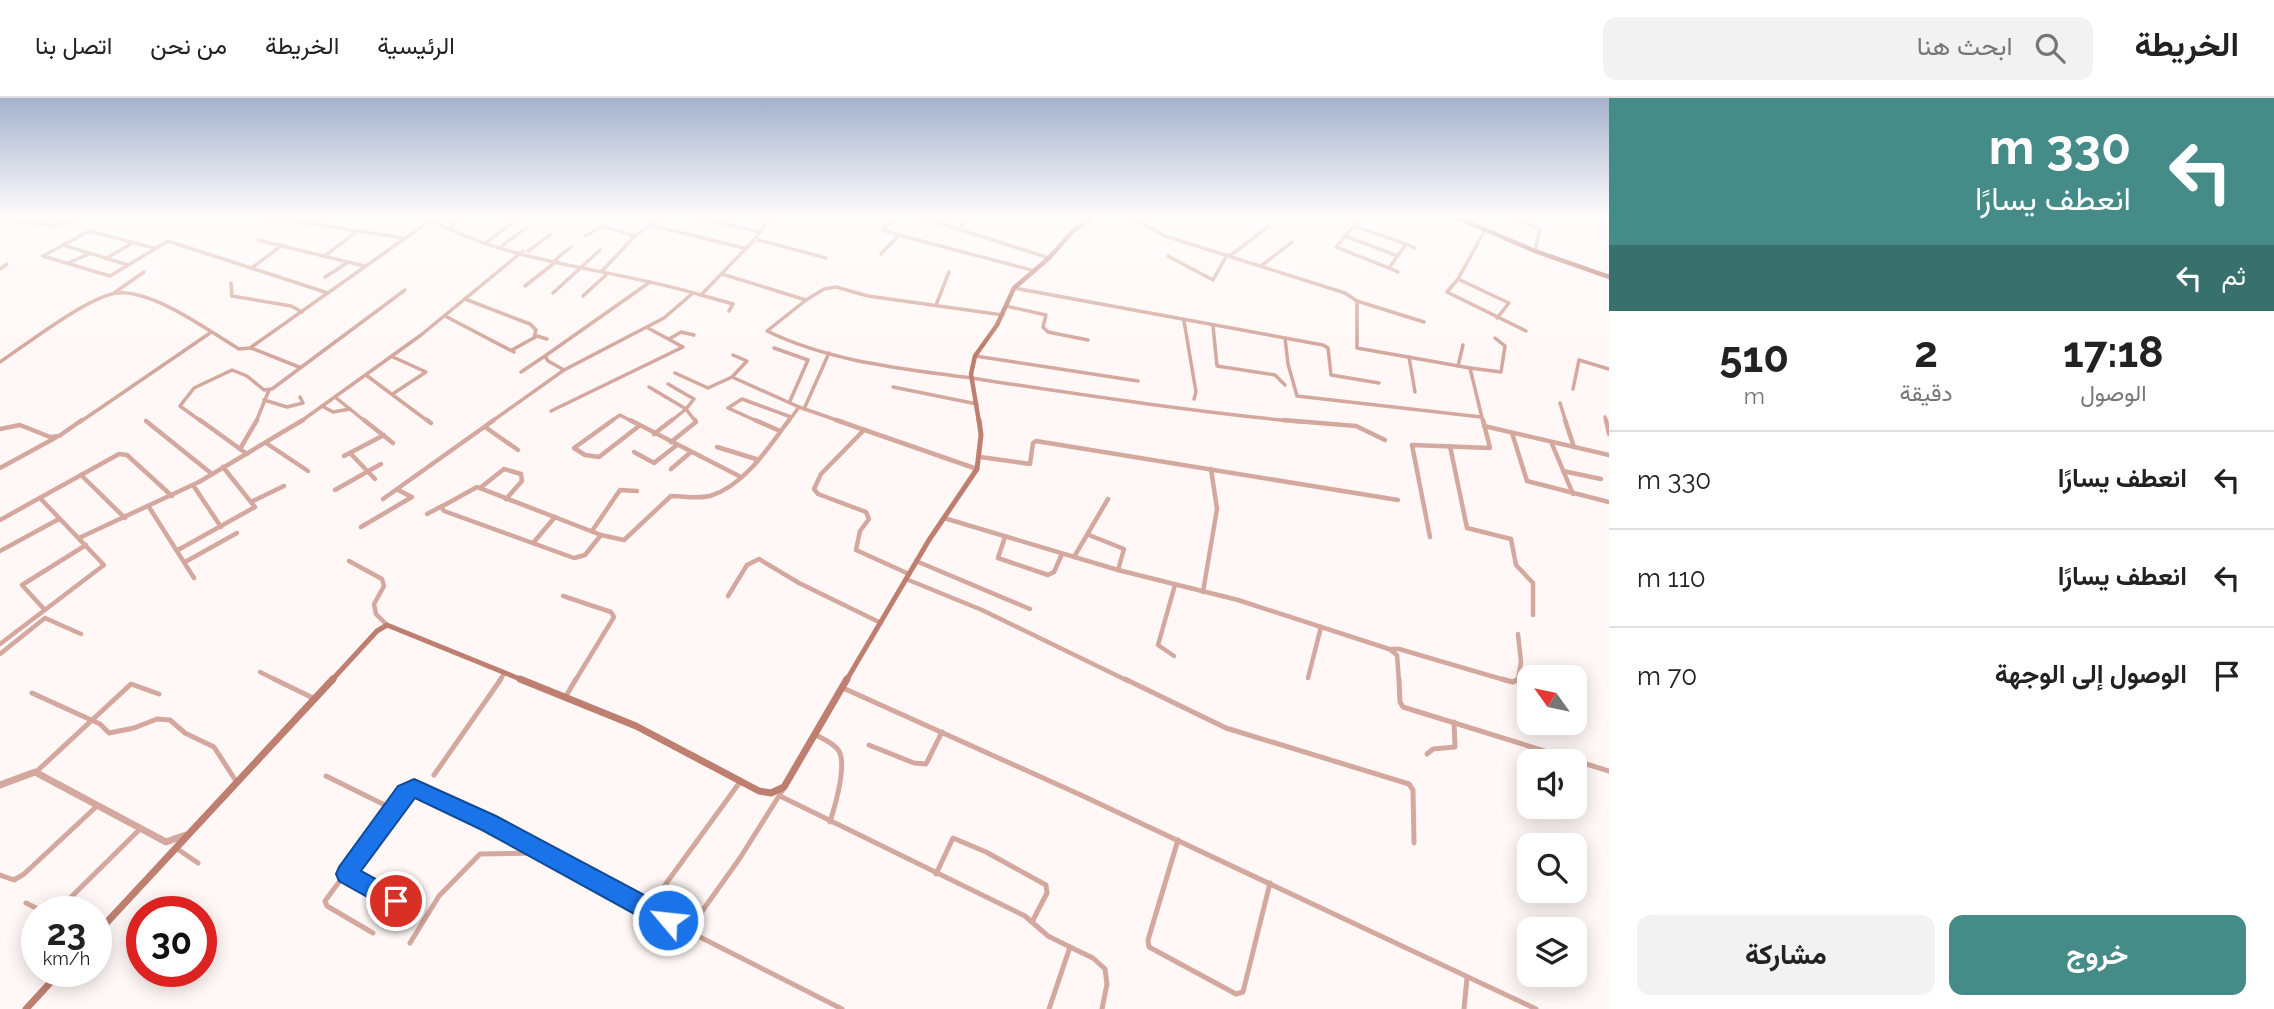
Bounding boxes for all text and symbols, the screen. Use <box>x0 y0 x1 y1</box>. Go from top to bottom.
search box <box>1603 17 2093 80</box>
text: الخريطة <box>2135 25 2239 64</box>
icon: search <box>2031 29 2069 67</box>
text: اتصل بنا <box>35 31 112 60</box>
text: من نحن <box>150 31 227 60</box>
text: الخريطة <box>265 31 339 60</box>
text: الرئيسية <box>377 31 455 60</box>
text: ابحث هنا <box>1917 31 2013 61</box>
text: 330 m <box>1989 118 2131 175</box>
icon: left <box>2155 126 2246 217</box>
text: انعطف يسارًا <box>1975 180 2131 217</box>
icon: left <box>2170 259 2208 297</box>
text: ثم <box>2222 261 2246 291</box>
text: 2 <box>1914 328 1938 377</box>
text: 17:18 <box>2063 328 2164 377</box>
text: 510 <box>1719 333 1789 382</box>
text: دقيقة <box>1899 379 1953 406</box>
text: الوصول <box>2080 379 2147 406</box>
text: m <box>1744 382 1765 409</box>
icon: left <box>2208 461 2246 499</box>
text: انعطف يسارًا <box>2058 463 2187 493</box>
text: 330 m <box>1637 465 1711 495</box>
icon: left <box>2208 559 2246 597</box>
text: انعطف يسارًا <box>2058 561 2187 591</box>
text: 110 m <box>1637 563 1706 593</box>
icon: arrive <box>2208 657 2246 695</box>
text: الوصول إلى الوجهة <box>1995 659 2187 689</box>
text: 70 m <box>1637 661 1697 691</box>
north arrow <box>1517 665 1587 735</box>
map controls <box>1517 665 1587 987</box>
button: sound <box>1517 749 1587 819</box>
button: search <box>1517 833 1587 903</box>
pin <box>366 871 426 931</box>
icon: arrive <box>377 882 415 920</box>
position arrow <box>631 883 705 957</box>
speed limit sign: 30 <box>126 896 217 987</box>
text: 23 <box>47 912 86 953</box>
button: مشاركة <box>1637 915 1935 995</box>
button: خروج <box>1949 915 2246 995</box>
button: layers <box>1517 917 1587 987</box>
text: km/h <box>43 948 90 969</box>

